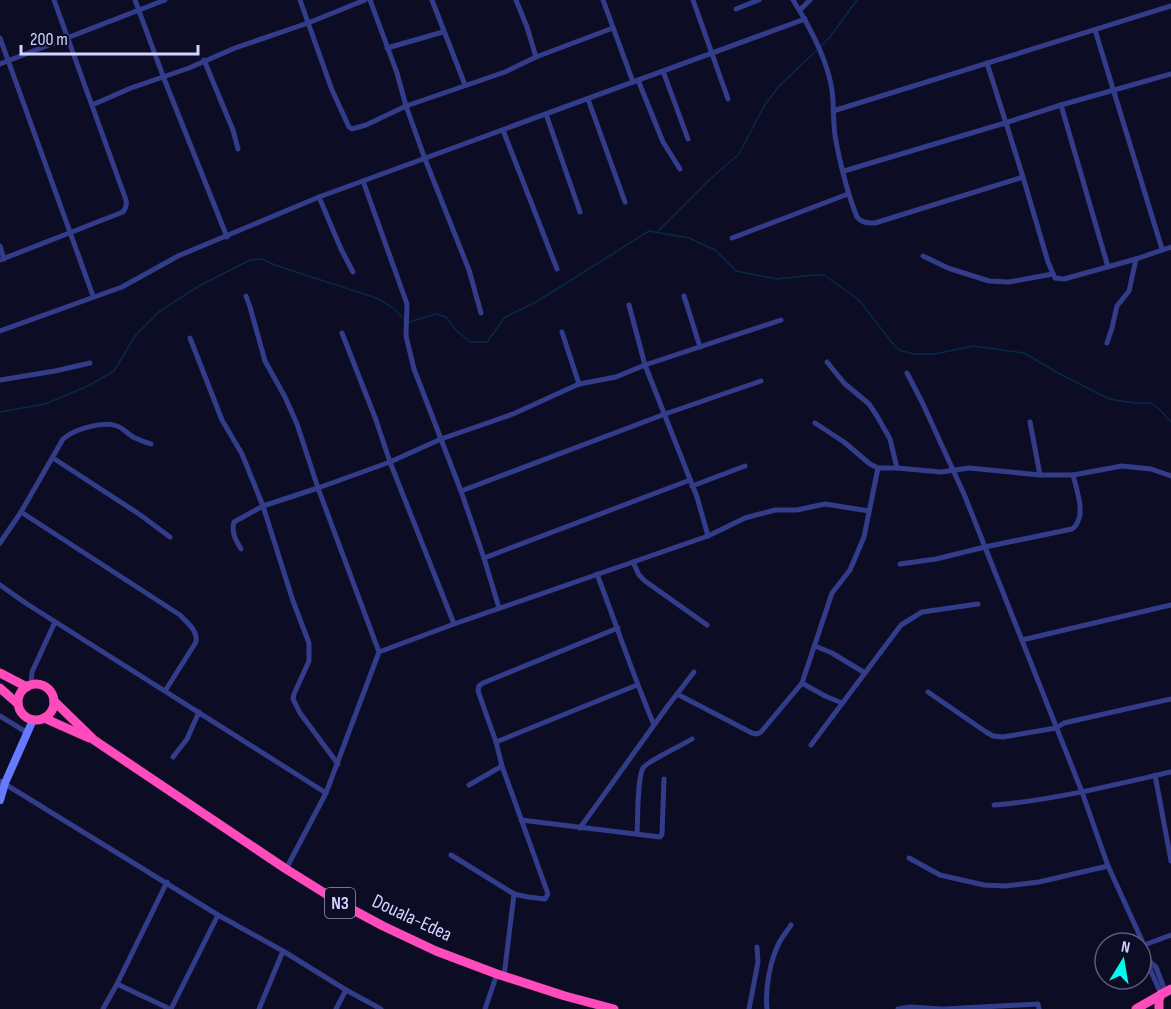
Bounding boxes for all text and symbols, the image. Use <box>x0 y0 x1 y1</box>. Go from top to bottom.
scale bar <box>21 18 198 56</box>
text: 200 m <box>30 29 68 50</box>
road number: N3 <box>325 888 355 918</box>
street label: Douala-Edea <box>368 889 456 947</box>
north arrow <box>1093 931 1153 991</box>
text: N <box>1120 938 1132 958</box>

